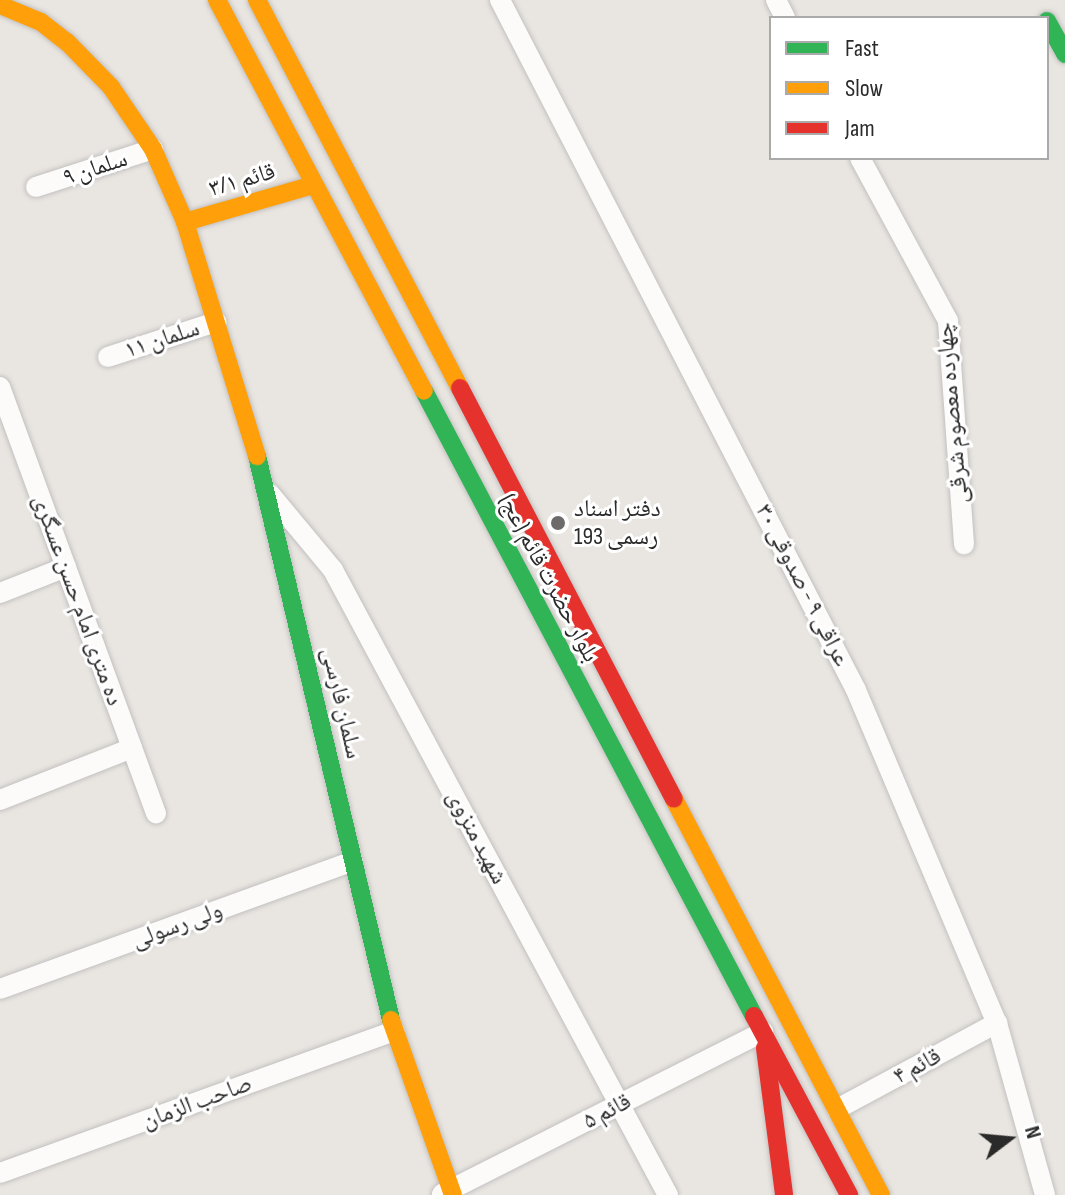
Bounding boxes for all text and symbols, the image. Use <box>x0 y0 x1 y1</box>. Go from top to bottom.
legend <box>769 16 1049 160</box>
text: Fast <box>845 34 879 63</box>
text: Slow <box>845 74 883 103</box>
text: Jam <box>845 114 875 143</box>
street label: سلمان ۹ <box>59 144 131 192</box>
street label: قائم ۳/۱ <box>205 157 279 203</box>
street label: سلمان ۱۱ <box>121 313 203 365</box>
street label: چهارده معصوم شرقی <box>930 321 974 505</box>
street label: بلوار حضرت قائم (عج) <box>493 489 605 667</box>
street label: ده متری امام حسن عسگری <box>26 491 130 709</box>
place label: دفتر اسناد رسمی 193 <box>574 495 661 551</box>
street label: عراقی ۹ - صدوقی ۳۰ <box>750 499 856 671</box>
marker: دفتر اسناد رسمی 193 <box>549 514 567 532</box>
street label: سلمان فارسی <box>315 645 369 761</box>
street label: شهید منزوی <box>440 785 514 889</box>
street label: ولی رسولی <box>128 895 226 955</box>
street label: قائم ۴ <box>888 1042 946 1090</box>
street label: صاحب الزمان <box>138 1069 256 1135</box>
street label: قائم ۵ <box>578 1087 636 1135</box>
north arrow <box>969 1099 1049 1179</box>
text: N <box>1018 1123 1047 1142</box>

